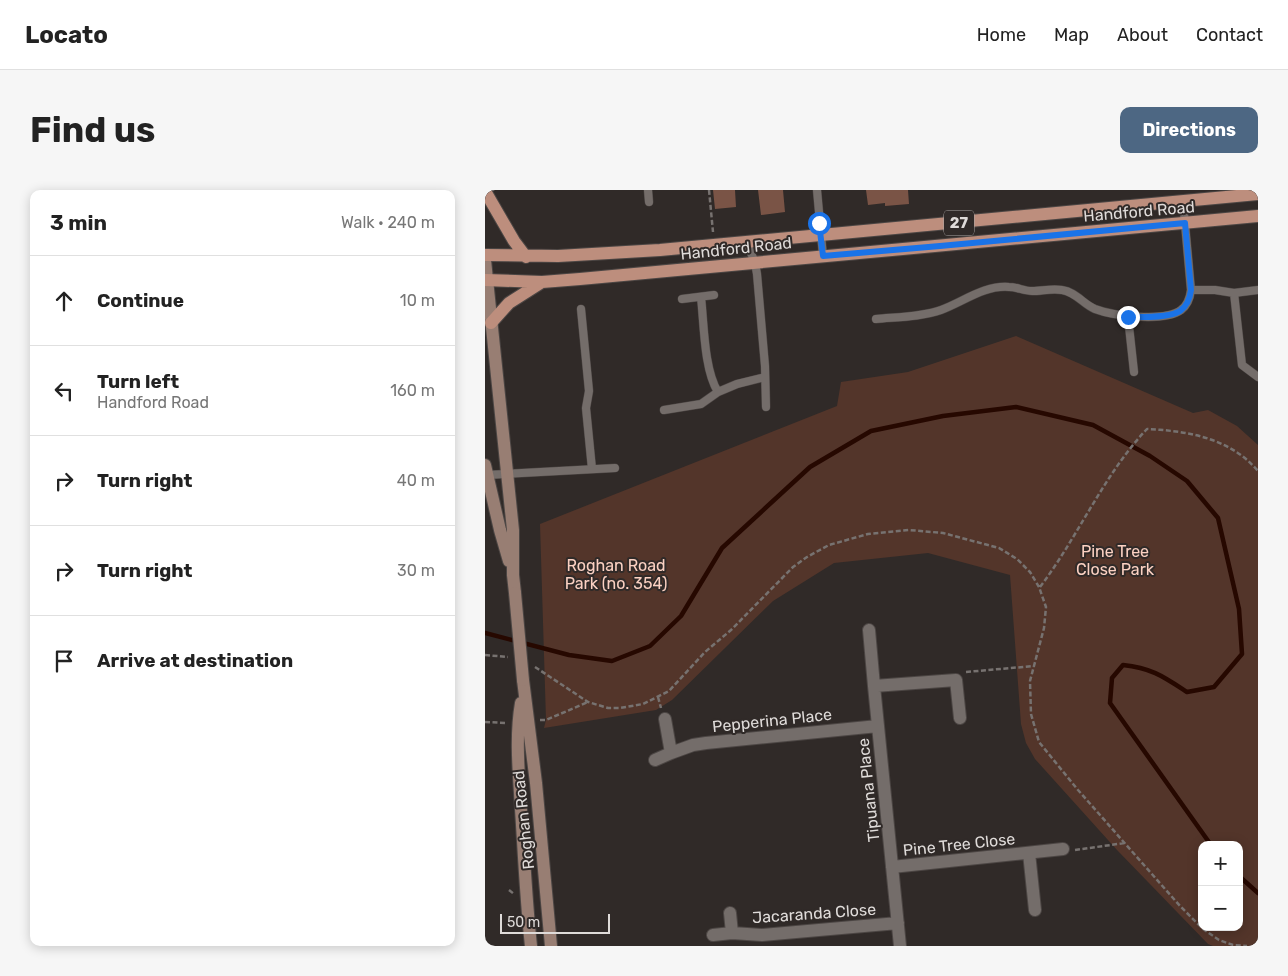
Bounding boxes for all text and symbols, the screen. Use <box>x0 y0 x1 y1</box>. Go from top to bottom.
text: Locato <box>25 21 108 49</box>
text: Home <box>977 24 1026 46</box>
text: Map <box>1054 24 1089 46</box>
text: About <box>1117 24 1168 46</box>
text: Contact <box>1196 24 1263 46</box>
button: Directions <box>1120 107 1258 153</box>
text: Find us <box>30 109 155 151</box>
street label: Handford Road <box>1082 197 1196 226</box>
text: 3 min <box>50 210 107 235</box>
road number: 27 <box>944 210 974 236</box>
route start <box>808 212 831 235</box>
text: Walk · 240 m <box>341 213 435 232</box>
street label: Handford Road <box>679 233 793 264</box>
icon: ahead <box>50 287 78 315</box>
text: Continue <box>97 289 184 312</box>
text: 10 m <box>400 291 435 310</box>
route end <box>1117 306 1140 329</box>
text: Turn left <box>97 370 179 393</box>
icon: left <box>50 377 78 405</box>
text: 160 m <box>390 381 435 400</box>
text: Handford Road <box>97 393 209 412</box>
icon: right <box>50 467 78 495</box>
text: Turn right <box>97 469 192 492</box>
text: 40 m <box>397 471 435 490</box>
park label: Pine Tree Close Park <box>1076 542 1155 579</box>
park label: Roghan Road Park (no. 354) <box>565 556 667 593</box>
icon: right <box>50 557 78 585</box>
text: Turn right <box>97 559 192 582</box>
text: 30 m <box>397 561 435 580</box>
icon: arrive <box>50 647 78 675</box>
text: Arrive at destination <box>97 649 293 672</box>
street label: Pepperina Place <box>711 705 833 736</box>
street label: Tipuana Place <box>854 737 883 843</box>
street label: Roghan Road <box>509 770 538 870</box>
street label: Pine Tree Close <box>902 829 1016 860</box>
map controls <box>1198 841 1243 931</box>
button: + <box>1198 841 1243 886</box>
button: − <box>1198 886 1243 931</box>
street label: Jacaranda Close <box>751 900 877 927</box>
scale bar <box>500 911 610 934</box>
text: 50 m <box>507 914 540 931</box>

